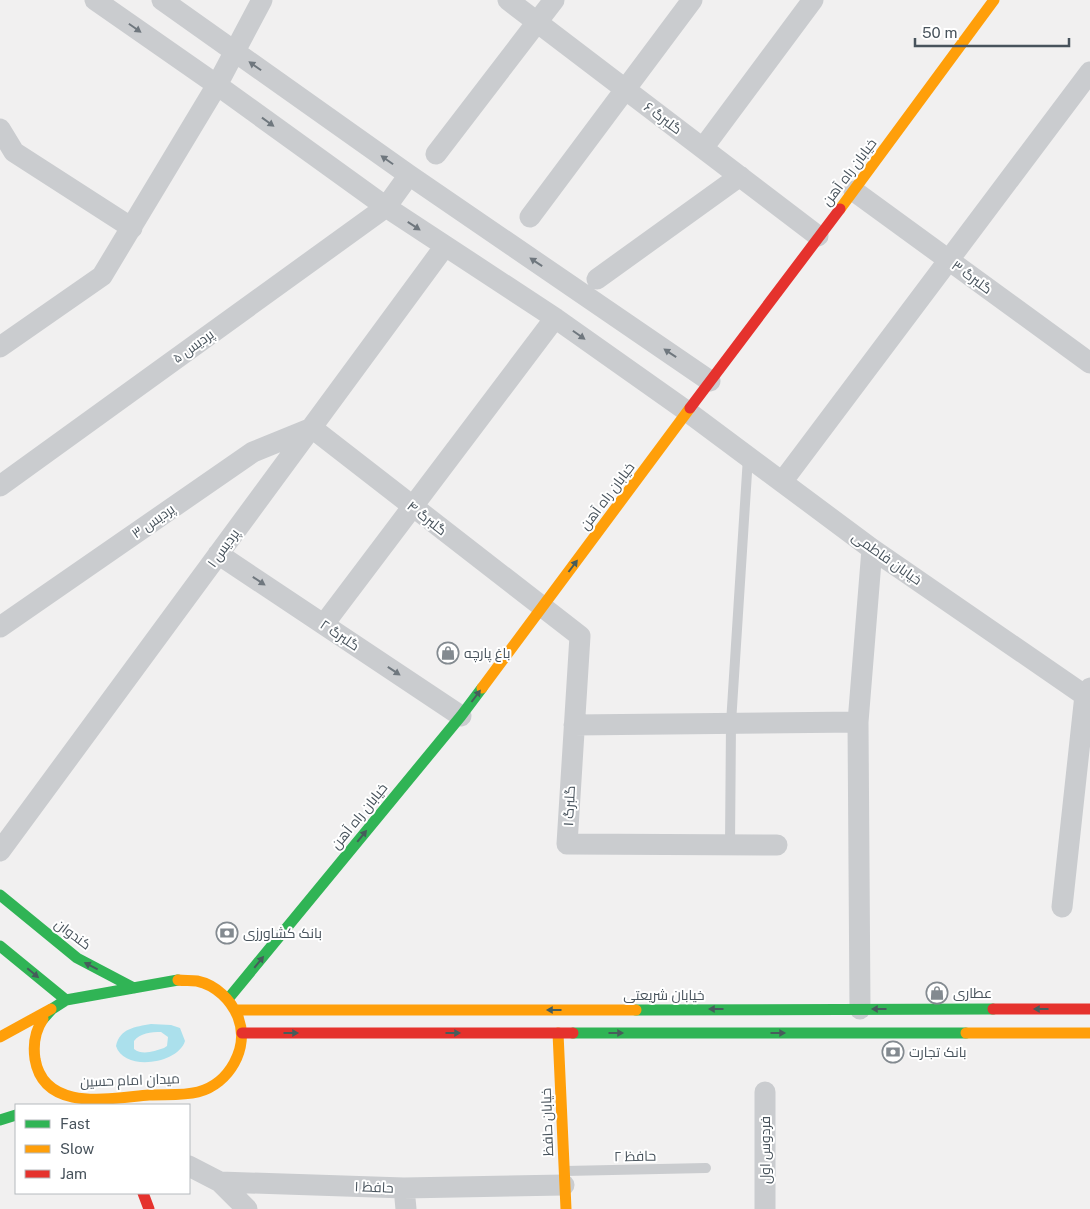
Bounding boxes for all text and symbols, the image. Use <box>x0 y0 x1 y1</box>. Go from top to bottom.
scale bar <box>915 15 1069 47</box>
one-way arrow <box>128 23 142 33</box>
text: 50 m <box>922 24 957 41</box>
one-way arrow <box>248 61 262 71</box>
street label: گلبرگ ۶ <box>641 99 685 137</box>
one-way arrow <box>261 117 275 127</box>
street label: خیابان راه آهن <box>818 135 880 209</box>
one-way arrow <box>380 155 394 165</box>
one-way arrow <box>408 221 421 231</box>
one-way arrow <box>529 257 542 267</box>
street label: گلبرگ ۳ <box>949 257 995 297</box>
street label: پردیس ۵ <box>169 326 218 368</box>
one-way arrow <box>572 330 586 340</box>
one-way arrow <box>663 349 677 358</box>
street label: خیابان راه آهن <box>576 459 638 533</box>
street label: گلبرگ ۴ <box>404 498 450 538</box>
street label: پردیس ۳ <box>128 500 179 543</box>
street label: پردیس ۱ <box>204 525 244 572</box>
street label: خیابان فاطمی <box>849 528 925 588</box>
one-way arrow <box>568 559 578 573</box>
one-way arrow <box>252 576 266 586</box>
street label: گلبرگ ۲ <box>317 616 363 654</box>
shop icon: باغ پارچه <box>436 641 460 665</box>
place label: باغ پارچه <box>464 645 510 663</box>
one-way arrow <box>388 666 401 676</box>
one-way arrow <box>471 690 481 703</box>
street label: خیابان راه آهن <box>328 780 390 852</box>
street label: گلبرگ ۱ <box>560 785 578 827</box>
one-way arrow <box>357 830 368 843</box>
street label: کندوان <box>52 915 94 953</box>
bank icon: بانک کشاورزی <box>215 921 239 945</box>
place label: بانک کشاورزی <box>243 925 322 941</box>
one-way arrow <box>254 955 265 968</box>
one-way arrow <box>84 962 98 970</box>
one-way arrow <box>27 967 39 978</box>
shop icon: عطاری <box>925 981 949 1005</box>
place label: عطاری <box>953 985 992 1001</box>
street label: خیابان شریعتی <box>623 987 705 1003</box>
one-way arrow <box>708 1005 724 1013</box>
one-way arrow <box>871 1005 887 1013</box>
one-way arrow <box>1033 1005 1049 1013</box>
one-way arrow <box>546 1006 562 1014</box>
one-way arrow <box>283 1029 299 1037</box>
one-way arrow <box>445 1029 461 1037</box>
one-way arrow <box>608 1029 624 1037</box>
one-way arrow <box>770 1029 786 1037</box>
bank icon: بانک تجارت <box>881 1040 905 1064</box>
place label: بانک تجارت <box>909 1044 967 1060</box>
street label: میدان امام حسین <box>80 1070 180 1092</box>
street label: خیابان حافظ <box>538 1088 556 1156</box>
legend <box>15 1104 190 1194</box>
text: Fast <box>60 1115 90 1132</box>
street label: فردوس اول <box>757 1116 774 1184</box>
text: Slow <box>60 1140 95 1157</box>
street label: حافظ ۲ <box>614 1148 656 1164</box>
text: Jam <box>60 1165 87 1182</box>
street label: حافظ ۱ <box>354 1178 394 1196</box>

